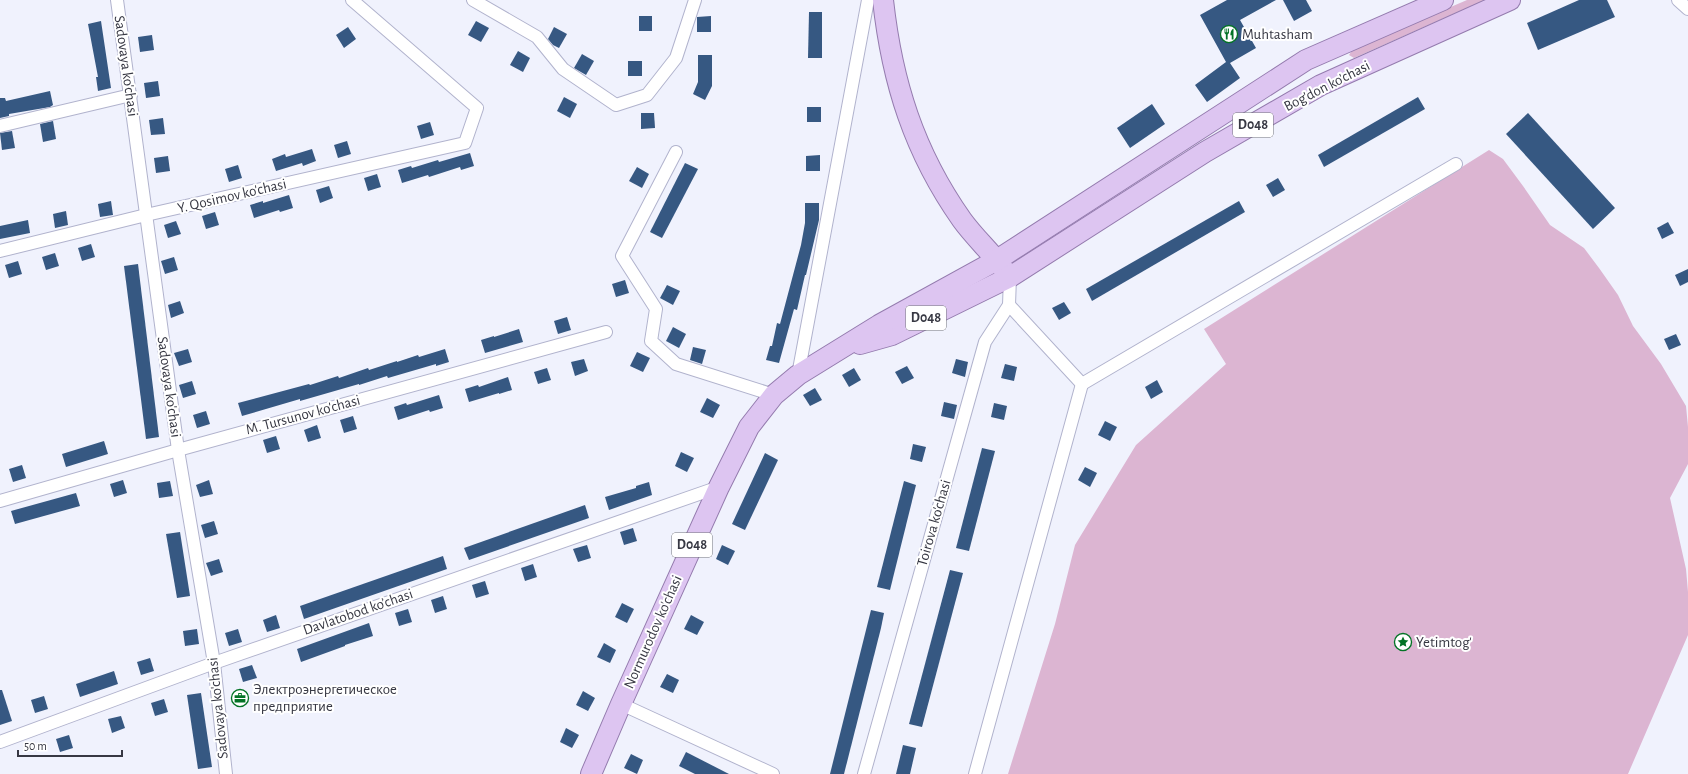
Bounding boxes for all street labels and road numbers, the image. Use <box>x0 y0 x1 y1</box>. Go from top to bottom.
street label: Sadovaya ko'chasi <box>111 15 141 117</box>
street label: Bog'don ko'chasi <box>1282 58 1372 114</box>
road number: D048 <box>1233 113 1273 137</box>
street label: Y. Qosimov ko'chasi <box>176 176 288 216</box>
road number: D048 <box>906 306 946 330</box>
street label: Sadovaya ko'chasi <box>154 336 184 438</box>
street label: M. Tursunov ko'chasi <box>244 393 362 437</box>
street label: Toirova ko'chasi <box>914 478 954 568</box>
road number: D048 <box>672 533 712 557</box>
street label: Normurodov ko'chasi <box>621 573 685 691</box>
street label: Davlatobod ko’chasi <box>301 586 415 638</box>
street label: Sadovaya ko'chasi <box>205 657 231 759</box>

